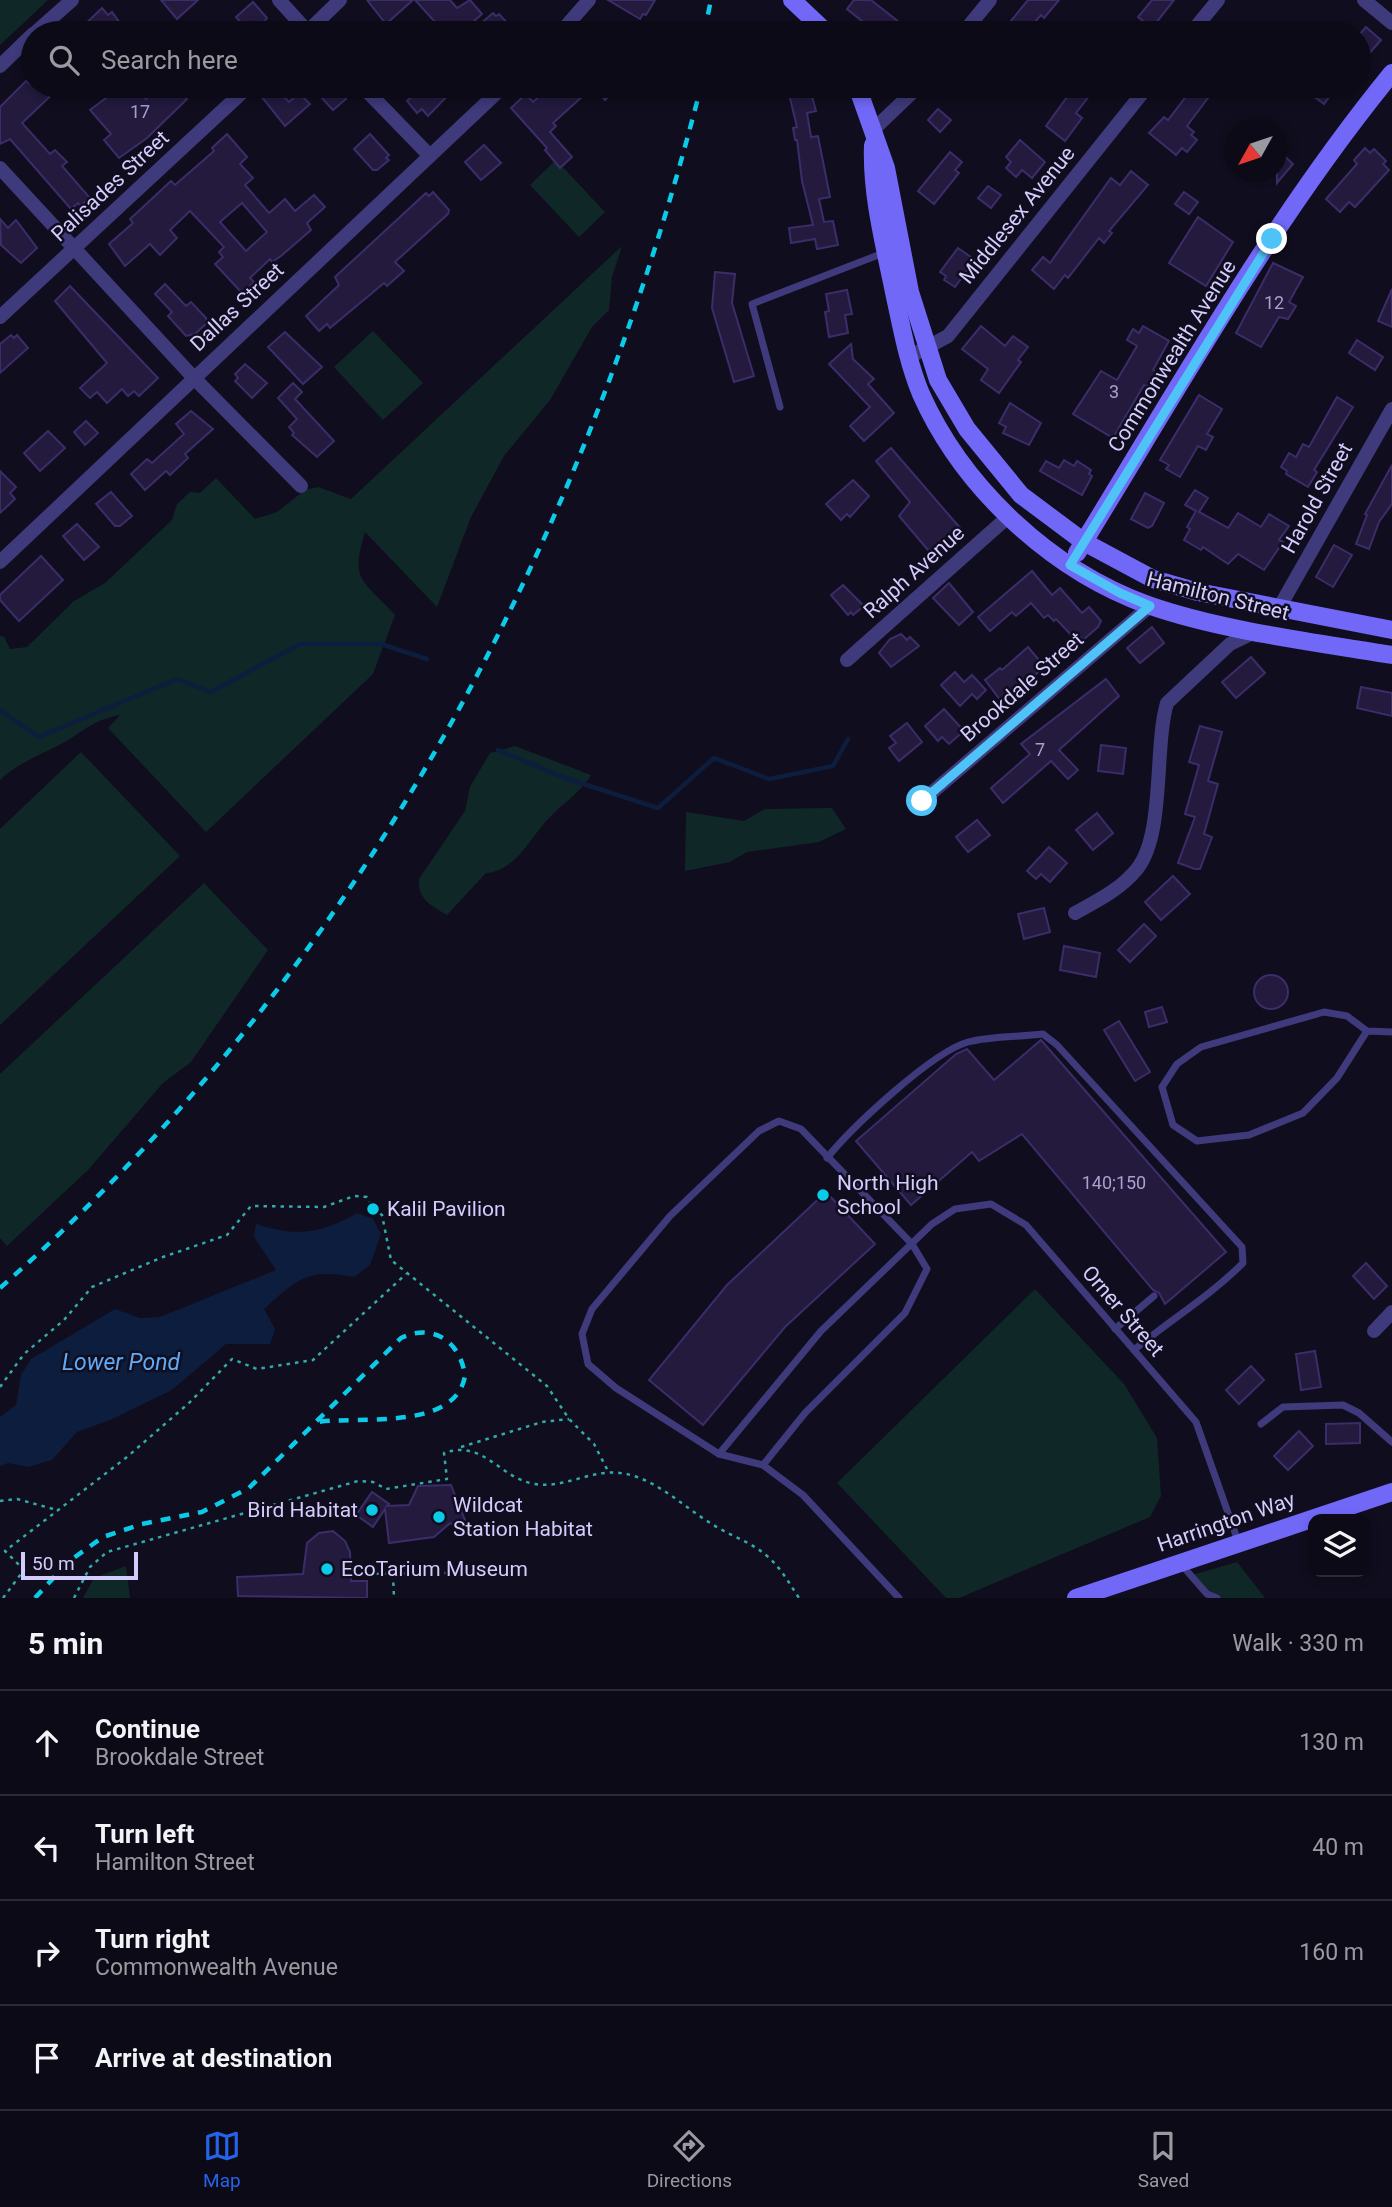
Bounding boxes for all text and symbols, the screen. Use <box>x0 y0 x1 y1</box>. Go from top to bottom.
search box <box>21 21 1371 98</box>
icon: search <box>45 41 83 79</box>
text: Search here <box>101 45 238 75</box>
house number: 17 <box>130 101 150 122</box>
north arrow <box>1224 119 1287 182</box>
street label: Palisades Street <box>46 125 174 246</box>
street label: Middlesex Avenue <box>954 142 1080 288</box>
route end <box>1256 223 1287 254</box>
street label: Commonwealth Avenue <box>1103 256 1241 456</box>
street label: Dallas Street <box>186 258 289 356</box>
house number: 12 <box>1264 292 1284 313</box>
house number: 3 <box>1109 381 1119 402</box>
street label: Harold Street <box>1277 438 1357 558</box>
street label: Ralph Avenue <box>859 521 969 623</box>
street label: Hamilton Street <box>1144 567 1292 625</box>
street label: Brookdale Street <box>956 627 1088 747</box>
house number: 7 <box>1035 739 1045 760</box>
route start <box>906 785 937 816</box>
place label: North High School <box>837 1171 939 1219</box>
house number: 140;150 <box>1082 1172 1146 1193</box>
marker: North High School <box>815 1187 831 1203</box>
place label: Kalil Pavilion <box>387 1197 506 1221</box>
marker: Kalil Pavilion <box>365 1201 381 1217</box>
street label: Orner Street <box>1077 1261 1169 1361</box>
water label: Lower Pond <box>62 1349 180 1376</box>
street label: Harrington Way <box>1154 1487 1298 1557</box>
place label: Wildcat Station Habitat <box>453 1493 593 1541</box>
place label: Bird Habitat <box>247 1498 358 1522</box>
marker: Bird Habitat <box>364 1502 380 1518</box>
marker: Wildcat Station Habitat <box>431 1509 447 1525</box>
map controls <box>1308 1514 1371 1577</box>
button: layers <box>1308 1514 1371 1577</box>
scale bar <box>21 1549 138 1581</box>
text: 50 m <box>32 1552 75 1575</box>
place label: EcoTarium Museum <box>341 1557 528 1581</box>
marker: EcoTarium Museum <box>319 1561 335 1577</box>
text: 5 min <box>28 1626 103 1661</box>
text: Walk · 330 m <box>1232 1630 1364 1657</box>
text: Continue <box>95 1714 200 1744</box>
icon: ahead <box>28 1724 66 1762</box>
text: 130 m <box>1299 1729 1364 1756</box>
text: Brookdale Street <box>95 1744 264 1771</box>
text: Turn left <box>95 1819 194 1849</box>
icon: left <box>28 1829 66 1867</box>
text: 40 m <box>1312 1834 1364 1861</box>
text: Hamilton Street <box>95 1849 255 1876</box>
text: Turn right <box>95 1924 210 1954</box>
icon: right <box>28 1934 66 1972</box>
text: 160 m <box>1299 1939 1364 1966</box>
text: Commonwealth Avenue <box>95 1954 338 1981</box>
icon: arrive <box>28 2039 66 2077</box>
text: Arrive at destination <box>95 2043 332 2073</box>
tab: Map <box>203 2127 241 2192</box>
tab: Directions <box>647 2127 732 2192</box>
tab: Saved <box>1138 2127 1189 2192</box>

